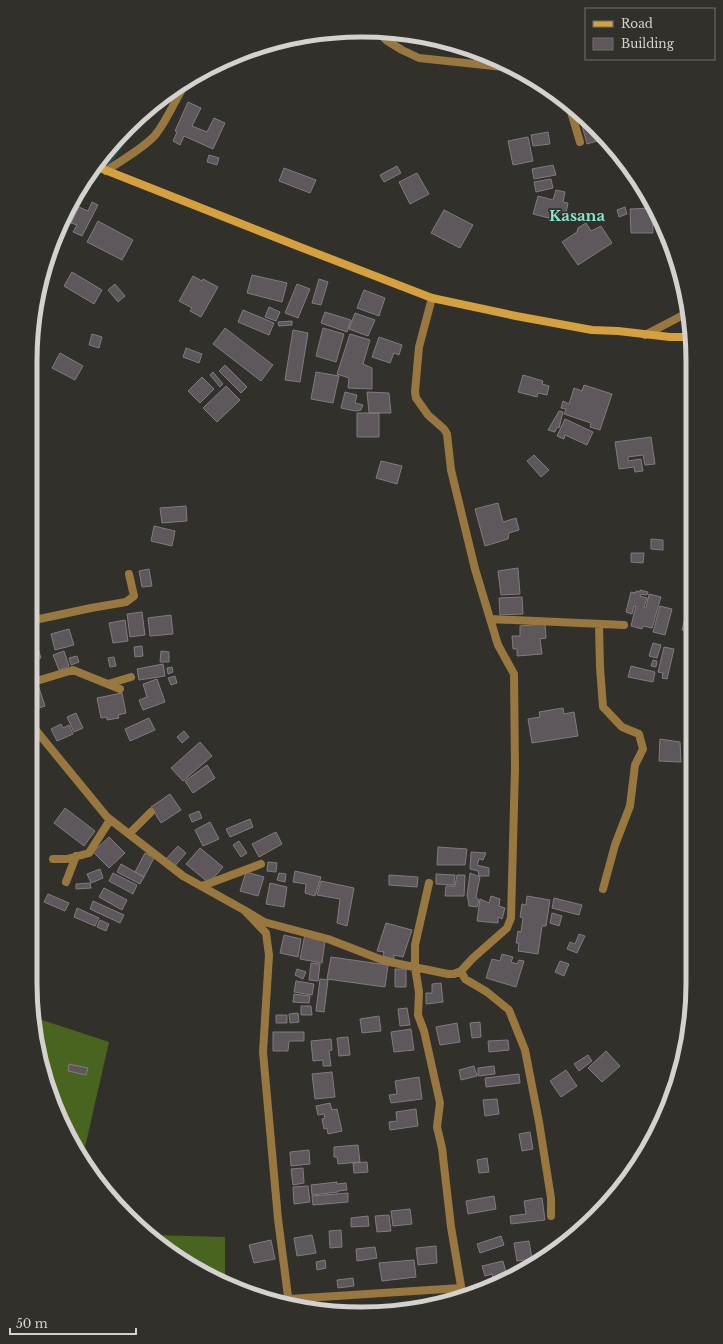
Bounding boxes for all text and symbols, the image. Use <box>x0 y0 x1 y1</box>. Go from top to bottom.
legend <box>585 8 715 60</box>
text: Road <box>621 16 653 31</box>
text: Building <box>621 36 675 51</box>
district label: Kasana <box>549 206 605 225</box>
scale bar <box>10 1310 136 1336</box>
text: 50 m <box>16 1316 48 1331</box>

